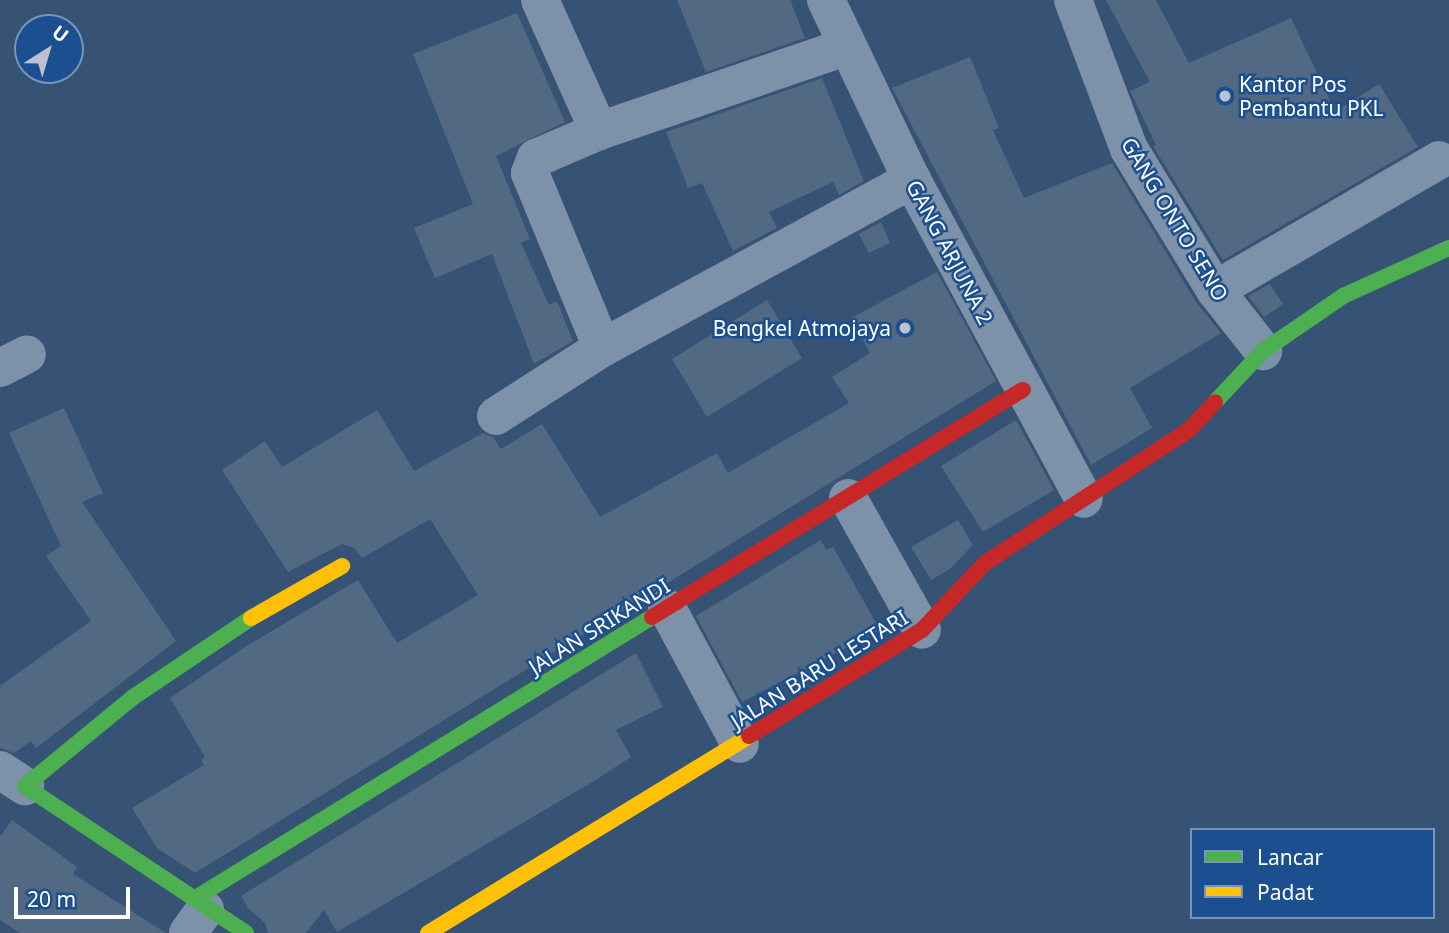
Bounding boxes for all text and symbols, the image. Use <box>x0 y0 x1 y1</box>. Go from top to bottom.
north arrow <box>14 14 84 84</box>
text: U <box>47 19 74 49</box>
place label: Kantor Pos Pembantu PKL <box>1239 71 1384 121</box>
marker: Kantor Pos Pembantu PKL <box>1217 88 1233 104</box>
street label: GANG ONTO SENO <box>1116 133 1234 305</box>
street label: GANG ARJUNA 2 <box>901 176 999 328</box>
place label: Bengkel Atmojaya <box>713 315 891 341</box>
marker: Bengkel Atmojaya <box>897 320 913 336</box>
street label: JALAN SRIKANDI <box>524 573 674 679</box>
street label: JALAN BARU LESTARI <box>726 604 912 734</box>
legend <box>1190 828 1435 919</box>
text: Lancar <box>1257 843 1323 871</box>
scale bar <box>18 874 133 918</box>
text: Padat <box>1257 878 1314 906</box>
text: 20 m <box>27 885 76 913</box>

